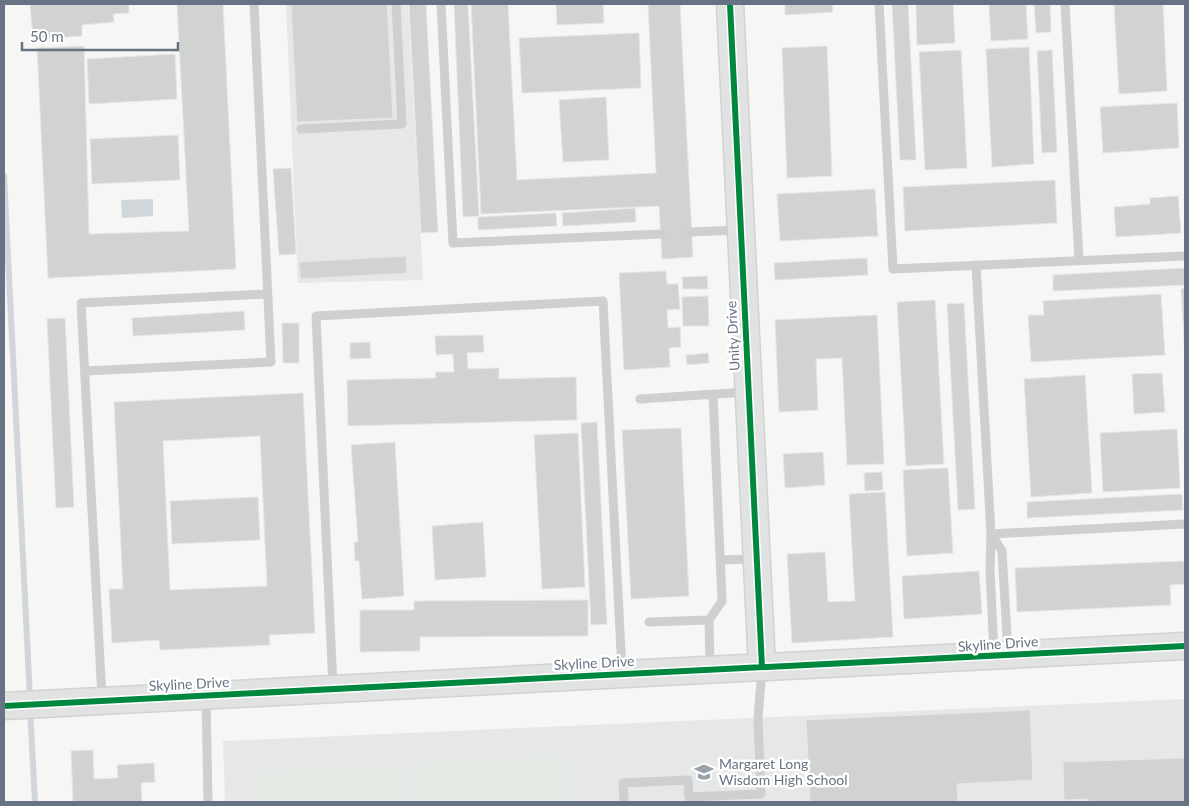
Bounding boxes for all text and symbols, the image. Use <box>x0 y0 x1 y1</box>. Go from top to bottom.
scale bar <box>22 20 179 52</box>
text: 50 m <box>30 27 64 45</box>
street label: Unity Drive <box>722 301 743 371</box>
street label: Skyline Drive <box>957 632 1039 655</box>
street label: Skyline Drive <box>553 652 635 673</box>
street label: Skyline Drive <box>148 673 230 694</box>
place label: Margaret Long Wisdom High School <box>719 755 848 788</box>
school or university icon: Margaret Long Wisdom High School <box>693 761 715 783</box>

